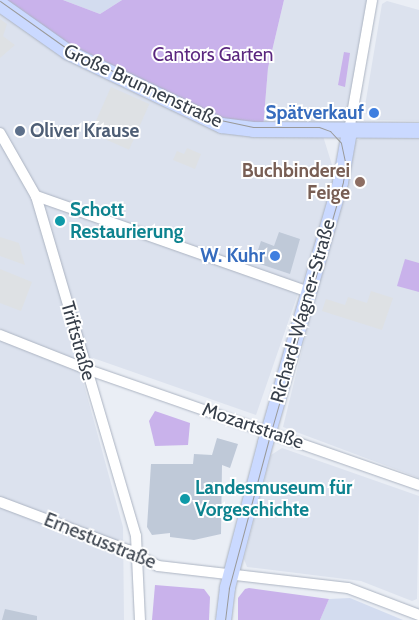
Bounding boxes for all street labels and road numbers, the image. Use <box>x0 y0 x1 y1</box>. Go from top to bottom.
street label: Große Brunnenstraße <box>60 39 226 133</box>
street label: Richard-Wagner-Straße <box>266 217 340 405</box>
street label: Triftstraße <box>56 299 100 383</box>
street label: Mozartstraße <box>199 398 307 454</box>
street label: Ernestusstraße <box>41 508 159 574</box>

